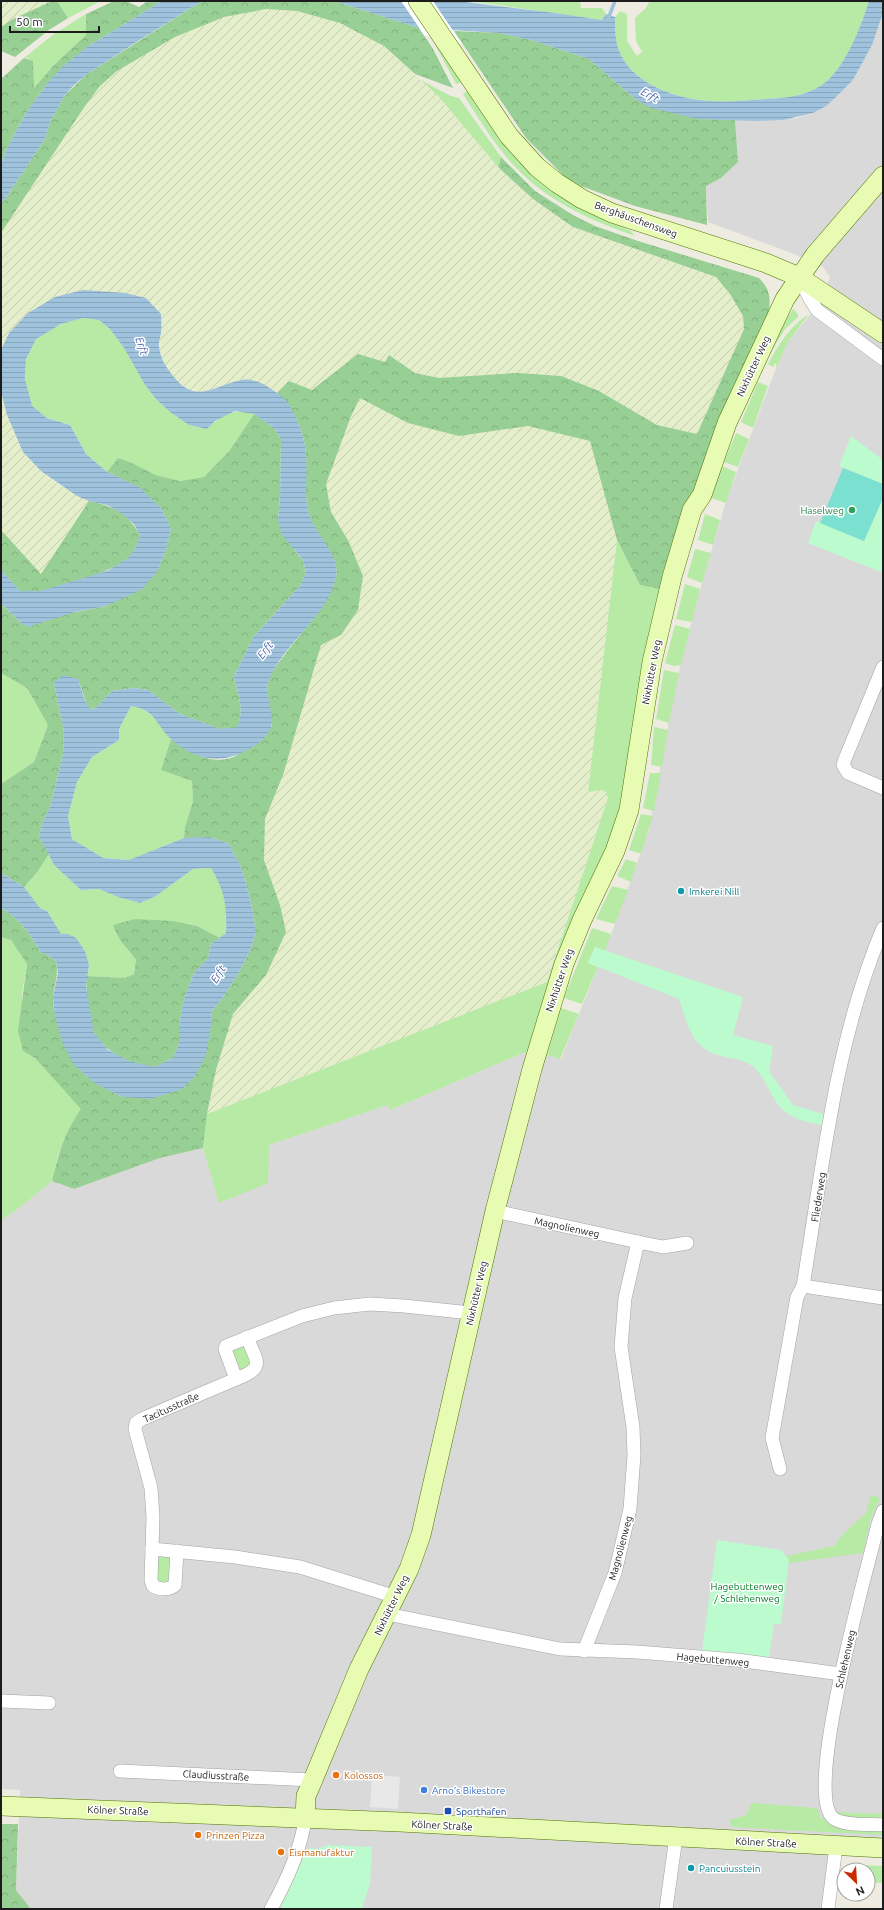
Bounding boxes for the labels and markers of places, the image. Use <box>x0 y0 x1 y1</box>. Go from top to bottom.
place label: Haselweg <box>800 505 844 516</box>
marker: Haselweg <box>847 505 857 515</box>
marker: Imkerei Nill <box>676 886 686 896</box>
place label: Imkerei Nill <box>689 886 740 897</box>
marker: Kolossos <box>331 1770 341 1780</box>
place label: Kolossos <box>344 1770 383 1781</box>
marker: Arno‘s Bikestore <box>419 1785 429 1795</box>
place label: Arno‘s Bikestore <box>432 1785 505 1796</box>
marker: Sporthafen <box>443 1806 453 1816</box>
place label: Sporthafen <box>456 1806 507 1817</box>
marker: Prinzen Pizza <box>193 1830 203 1840</box>
place label: Prinzen Pizza <box>206 1830 265 1841</box>
marker: Eismanufaktur <box>276 1847 286 1857</box>
place label: Eismanufaktur <box>289 1847 354 1858</box>
marker: Pancuiusstein <box>686 1863 696 1873</box>
place label: Pancuiusstein <box>699 1863 761 1874</box>

